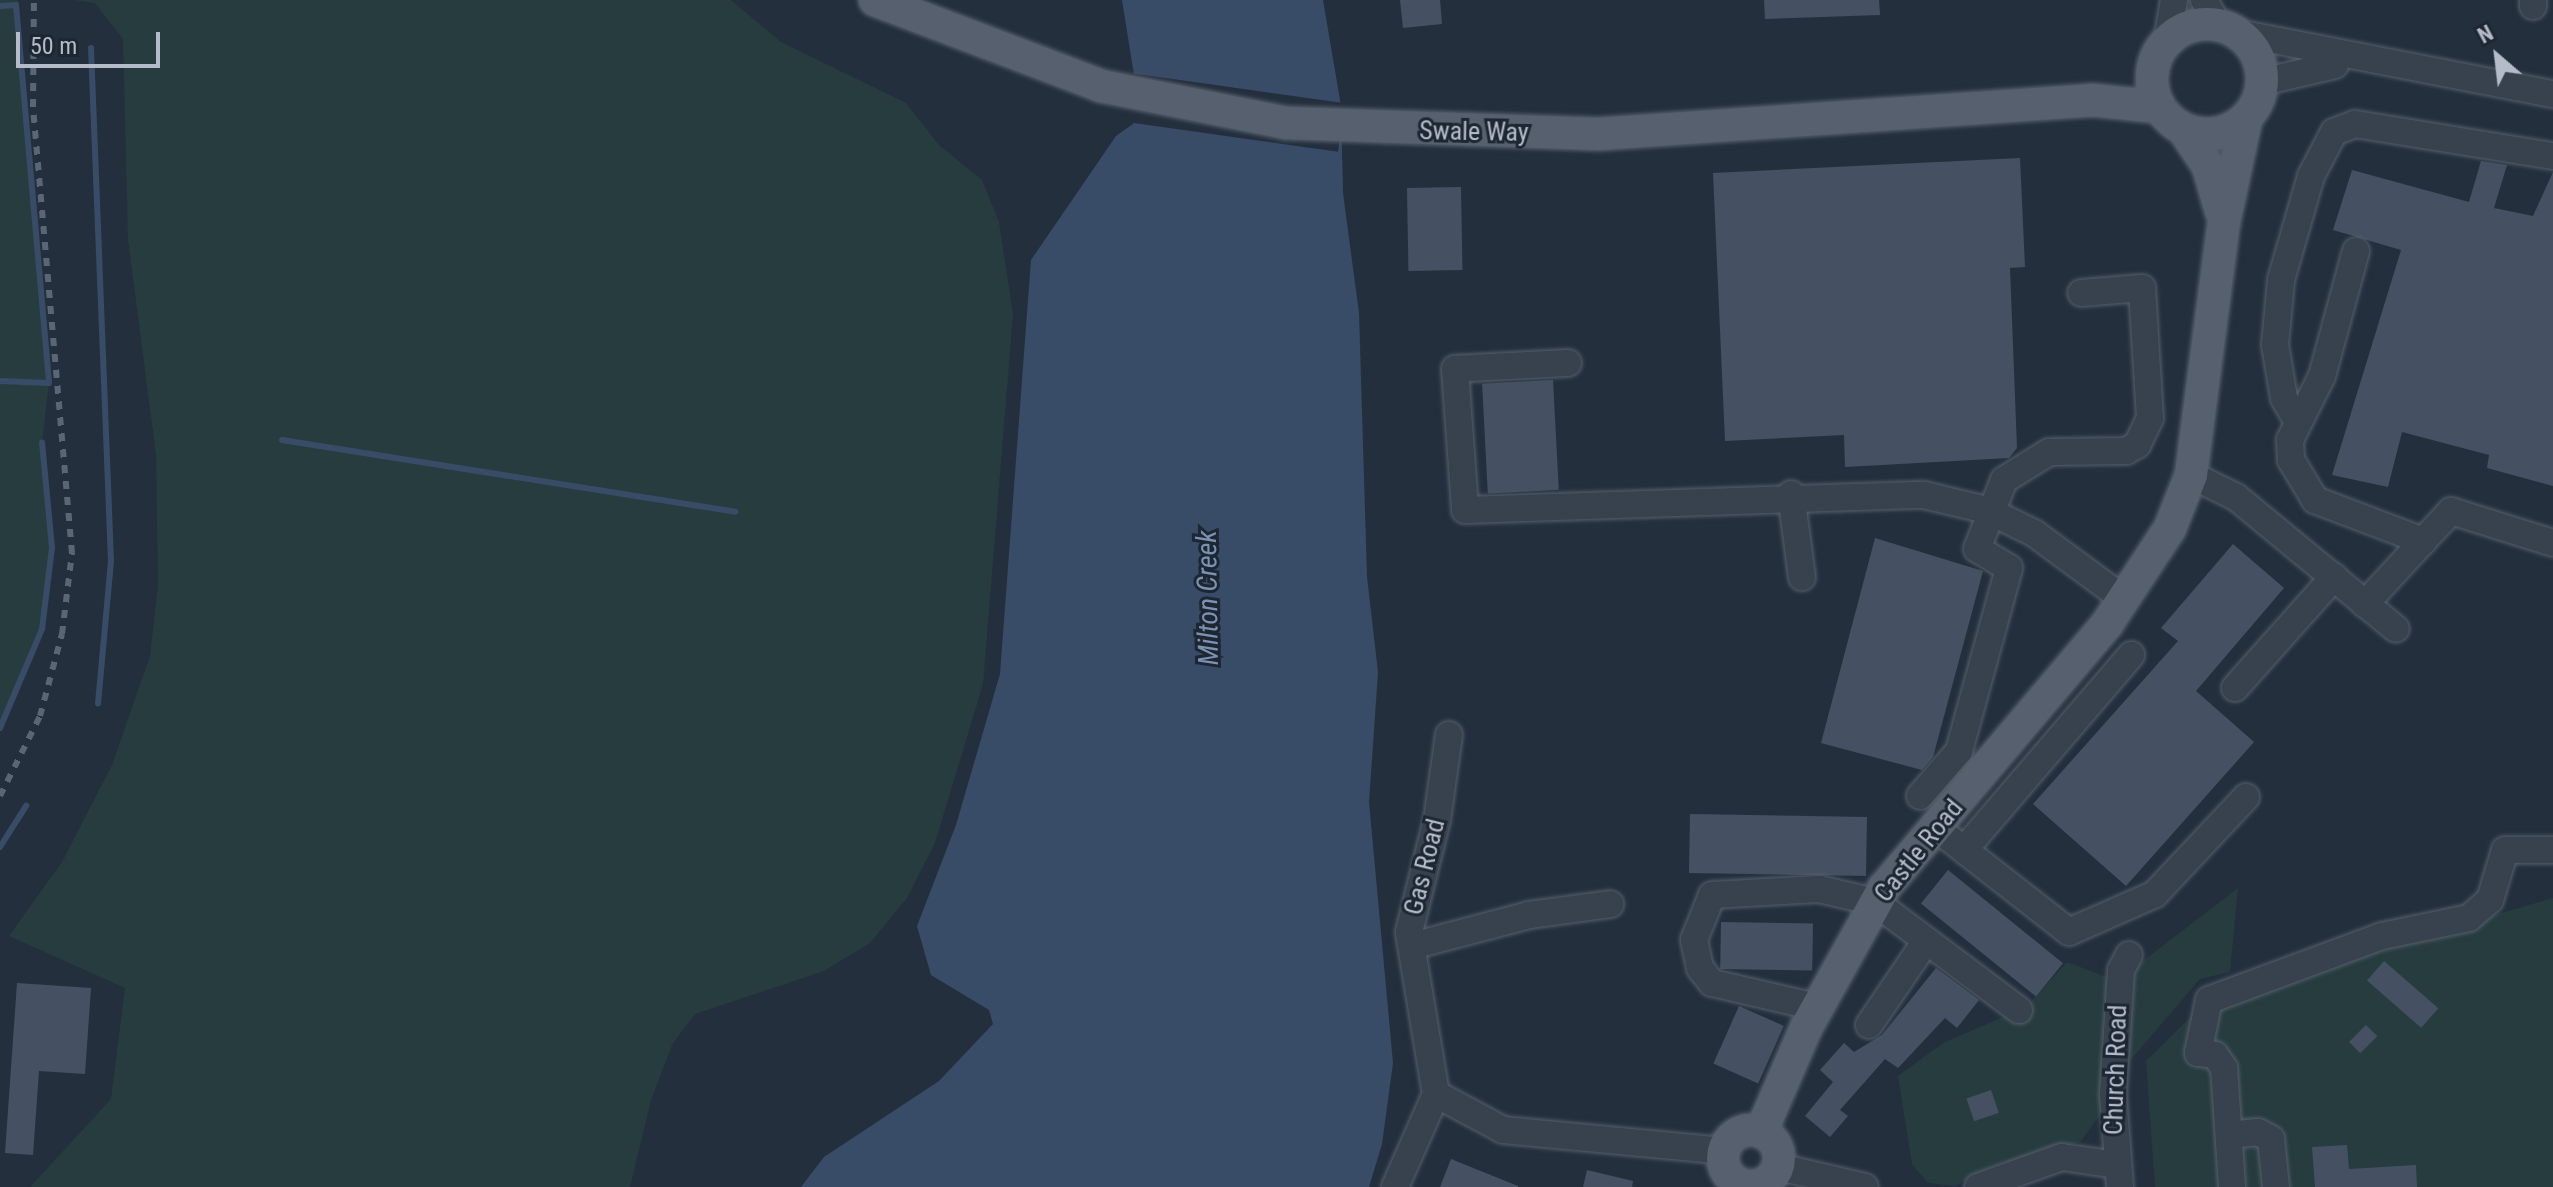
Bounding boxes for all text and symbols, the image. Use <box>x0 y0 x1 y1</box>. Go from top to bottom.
scale bar <box>20 16 164 66</box>
north arrow <box>2457 16 2537 96</box>
text: N <box>2474 20 2497 49</box>
text: 50 m <box>30 32 77 60</box>
street label: Swale Way <box>1419 115 1529 149</box>
water label: Milton Creek <box>1190 530 1226 666</box>
street label: Castle Road <box>1868 793 1970 909</box>
street label: Gas Road <box>1398 816 1452 918</box>
street label: Church Road <box>2098 1004 2134 1136</box>

